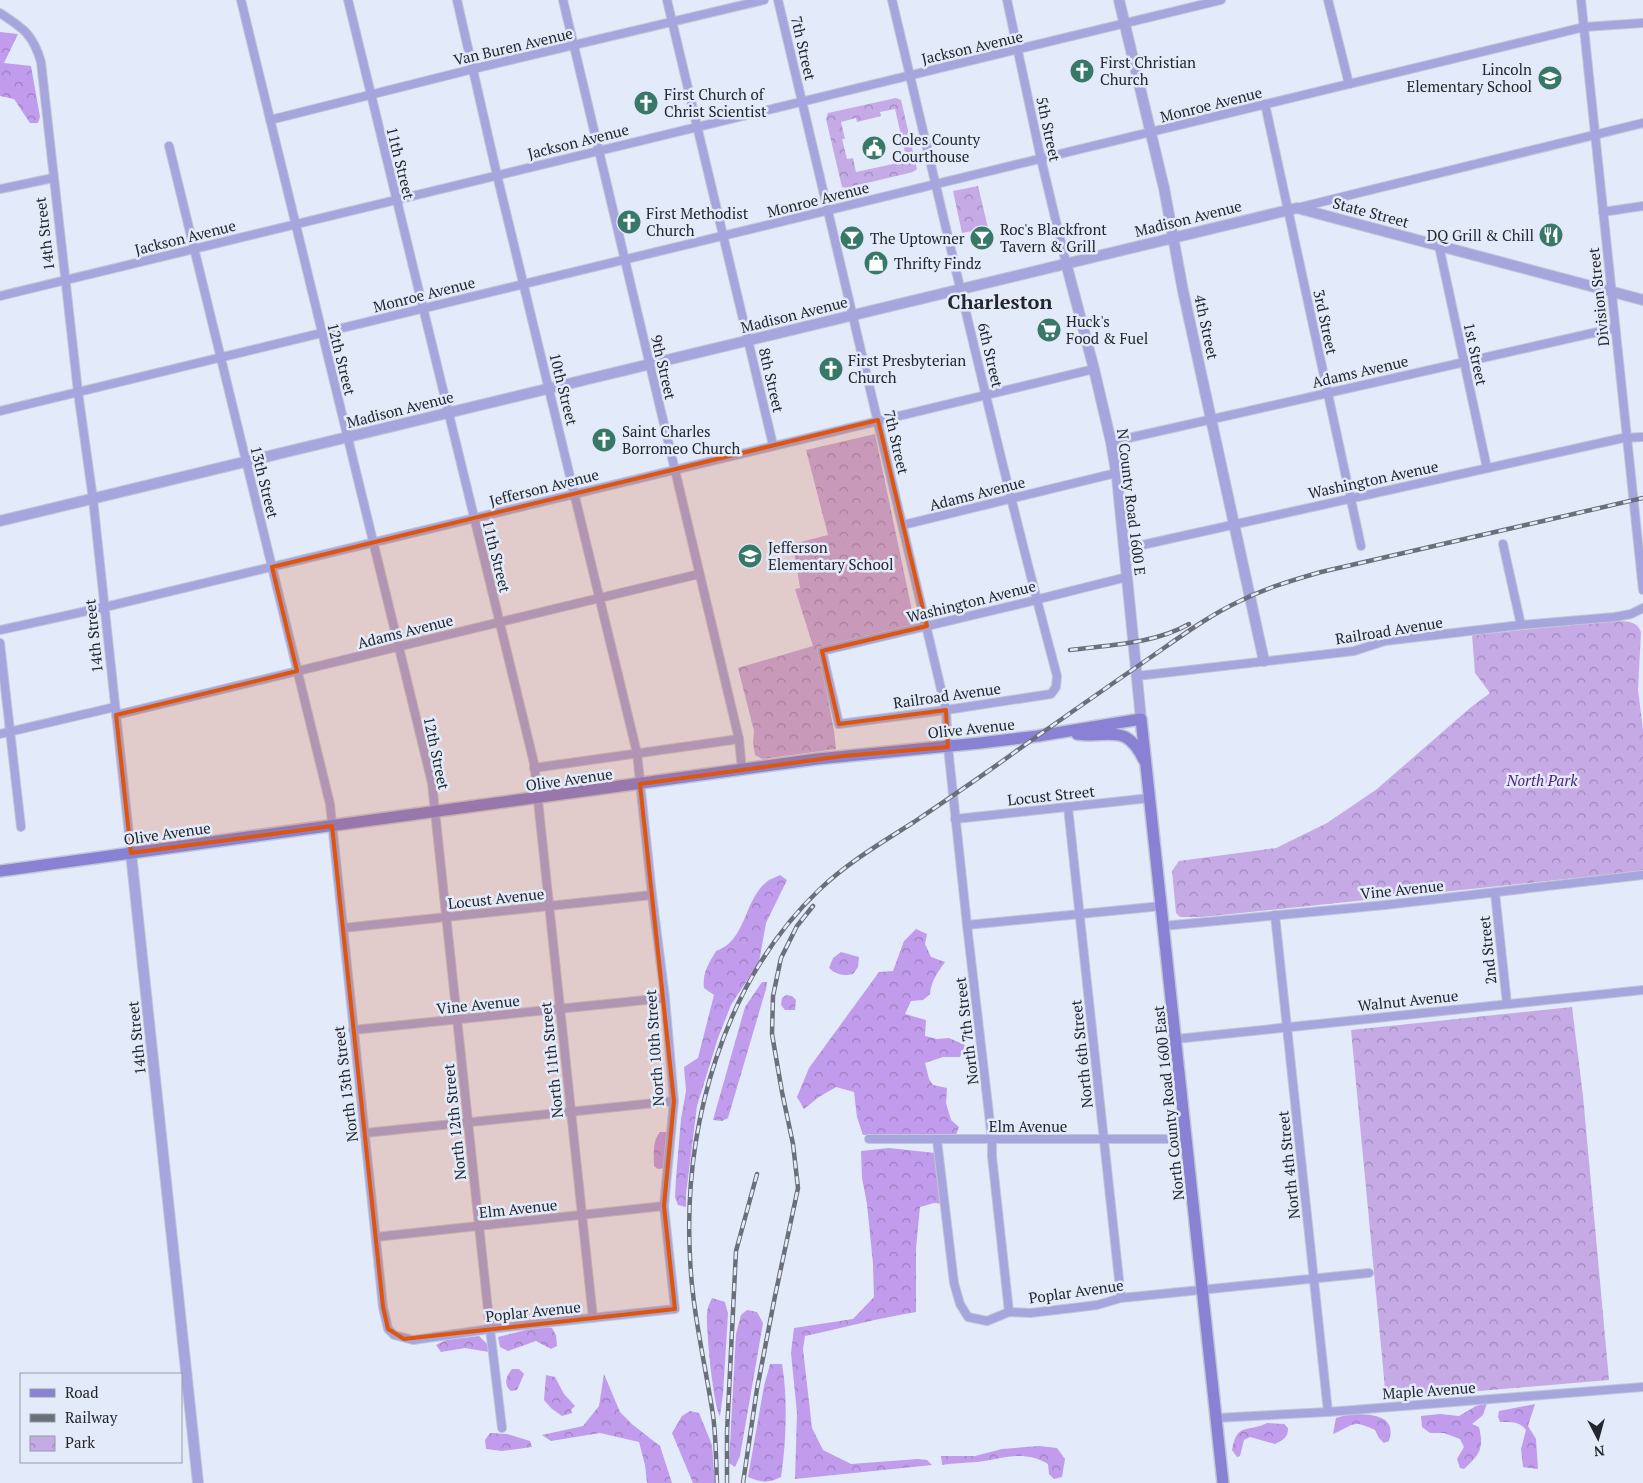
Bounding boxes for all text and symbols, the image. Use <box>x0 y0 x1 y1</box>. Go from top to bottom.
street label: 7th Street <box>787 14 821 83</box>
street label: Van Buren Avenue <box>451 23 575 69</box>
street label: Jackson Avenue <box>919 26 1025 68</box>
place label: First Christian Church <box>1100 52 1196 89</box>
church icon: First Christian Church <box>1069 58 1095 84</box>
place label: Lincoln Elementary School <box>1406 59 1532 96</box>
school or university icon: Lincoln Elementary School <box>1537 65 1563 91</box>
street label: Monroe Avenue <box>1158 82 1264 126</box>
place label: First Church of Christ Scientist <box>664 84 767 121</box>
church icon: First Church of Christ Scientist <box>633 90 659 116</box>
street label: 5th Street <box>1032 95 1066 164</box>
street label: Jackson Avenue <box>525 119 631 163</box>
street label: 11th Street <box>382 125 420 202</box>
place label: Coles County Courthouse <box>892 129 980 166</box>
public building icon: Coles County Courthouse <box>861 135 887 161</box>
street label: Monroe Avenue <box>765 177 871 221</box>
street label: State Street <box>1331 192 1412 232</box>
street label: Madison Avenue <box>1132 195 1244 241</box>
street label: 14th Street <box>30 196 58 272</box>
place label: First Methodist Church <box>646 203 749 240</box>
church icon: First Methodist Church <box>616 209 642 235</box>
street label: Jackson Avenue <box>132 215 238 259</box>
place label: Roc's Blackfront Tavern & Grill <box>1000 219 1107 256</box>
restaurant icon: DQ Grill & Chill <box>1538 222 1564 248</box>
bar icon: The Uptowner <box>839 225 865 251</box>
bar icon: Roc's Blackfront Tavern & Grill <box>969 225 995 251</box>
place label: DQ Grill & Chill <box>1427 225 1534 245</box>
place label: The Uptowner <box>870 228 965 248</box>
street label: Division Street <box>1583 246 1613 347</box>
shop icon: Thrifty Findz <box>863 250 889 276</box>
place label: Thrifty Findz <box>894 253 981 273</box>
street label: Monroe Avenue <box>371 272 477 316</box>
district label: Charleston <box>948 288 1052 315</box>
street label: 3rd Street <box>1309 288 1343 357</box>
street label: Madison Avenue <box>738 291 850 337</box>
street label: 4th Street <box>1190 293 1224 362</box>
place label: Huck's Food & Fuel <box>1066 311 1148 348</box>
supermarket icon: Huck's Food & Fuel <box>1036 317 1062 343</box>
street label: 12th Street <box>323 321 361 398</box>
street label: 6th Street <box>974 321 1008 390</box>
street label: 1st Street <box>1460 321 1492 388</box>
street label: 9th Street <box>647 333 681 402</box>
street label: 8th Street <box>755 346 789 415</box>
place label: First Presbyterian Church <box>848 350 966 387</box>
street label: Adams Avenue <box>1310 350 1410 392</box>
street label: 10th Street <box>545 351 583 428</box>
church icon: First Presbyterian Church <box>818 356 844 382</box>
street label: Madison Avenue <box>344 386 456 432</box>
street label: 7th Street <box>880 408 914 477</box>
place label: Saint Charles Borromeo Church <box>622 421 741 458</box>
church icon: Saint Charles Borromeo Church <box>591 427 617 453</box>
street label: N County Road 1600 E <box>1113 427 1151 577</box>
street label: 13th Street <box>246 444 284 521</box>
street label: Washington Avenue <box>1306 455 1440 503</box>
street label: Jefferson Avenue <box>487 464 601 510</box>
street label: Adams Avenue <box>927 471 1027 515</box>
street label: 11th Street <box>478 518 516 595</box>
place label: Jefferson Elementary School <box>768 537 894 574</box>
school or university icon: Jefferson Elementary School <box>737 543 763 569</box>
street label: Washington Avenue <box>904 575 1038 627</box>
street label: 14th Street <box>79 598 107 674</box>
street label: Adams Avenue <box>355 609 455 653</box>
street label: Railroad Avenue <box>1334 612 1444 648</box>
street label: Railroad Avenue <box>892 678 1002 712</box>
street label: Olive Avenue <box>926 713 1016 743</box>
street label: 12th Street <box>420 715 455 792</box>
street label: Olive Avenue <box>524 763 614 795</box>
park label: North Park <box>1506 770 1578 790</box>
street label: Locust Street <box>1006 780 1096 810</box>
street label: Olive Avenue <box>122 817 212 849</box>
street label: Vine Avenue <box>1359 875 1445 903</box>
street label: Locust Avenue <box>447 883 545 913</box>
street label: 2nd Street <box>1473 914 1501 985</box>
street label: North 7th Street <box>949 976 983 1086</box>
street label: Walnut Avenue <box>1357 985 1459 1015</box>
street label: North 10th Street <box>640 988 668 1107</box>
street label: Vine Avenue <box>435 990 521 1018</box>
street label: North 6th Street <box>1065 998 1097 1109</box>
street label: 14th Street <box>122 1000 150 1076</box>
street label: North 11th Street <box>535 1000 567 1119</box>
street label: North County Road 1600 East <box>1148 1004 1188 1202</box>
street label: North 13th Street <box>328 1024 362 1143</box>
street label: North 12th Street <box>438 1062 470 1181</box>
street label: North 4th Street <box>1272 1109 1304 1220</box>
street label: Elm Avenue <box>989 1116 1067 1136</box>
street label: Elm Avenue <box>478 1194 558 1222</box>
street label: Poplar Avenue <box>1027 1274 1125 1308</box>
street label: Poplar Avenue <box>484 1296 582 1326</box>
legend <box>20 1373 182 1463</box>
street label: Maple Avenue <box>1382 1377 1476 1403</box>
text: Road <box>65 1382 98 1402</box>
text: Railway <box>65 1407 118 1427</box>
north arrow <box>1573 1413 1623 1463</box>
text: Park <box>65 1432 95 1452</box>
text: N <box>1593 1441 1606 1461</box>

